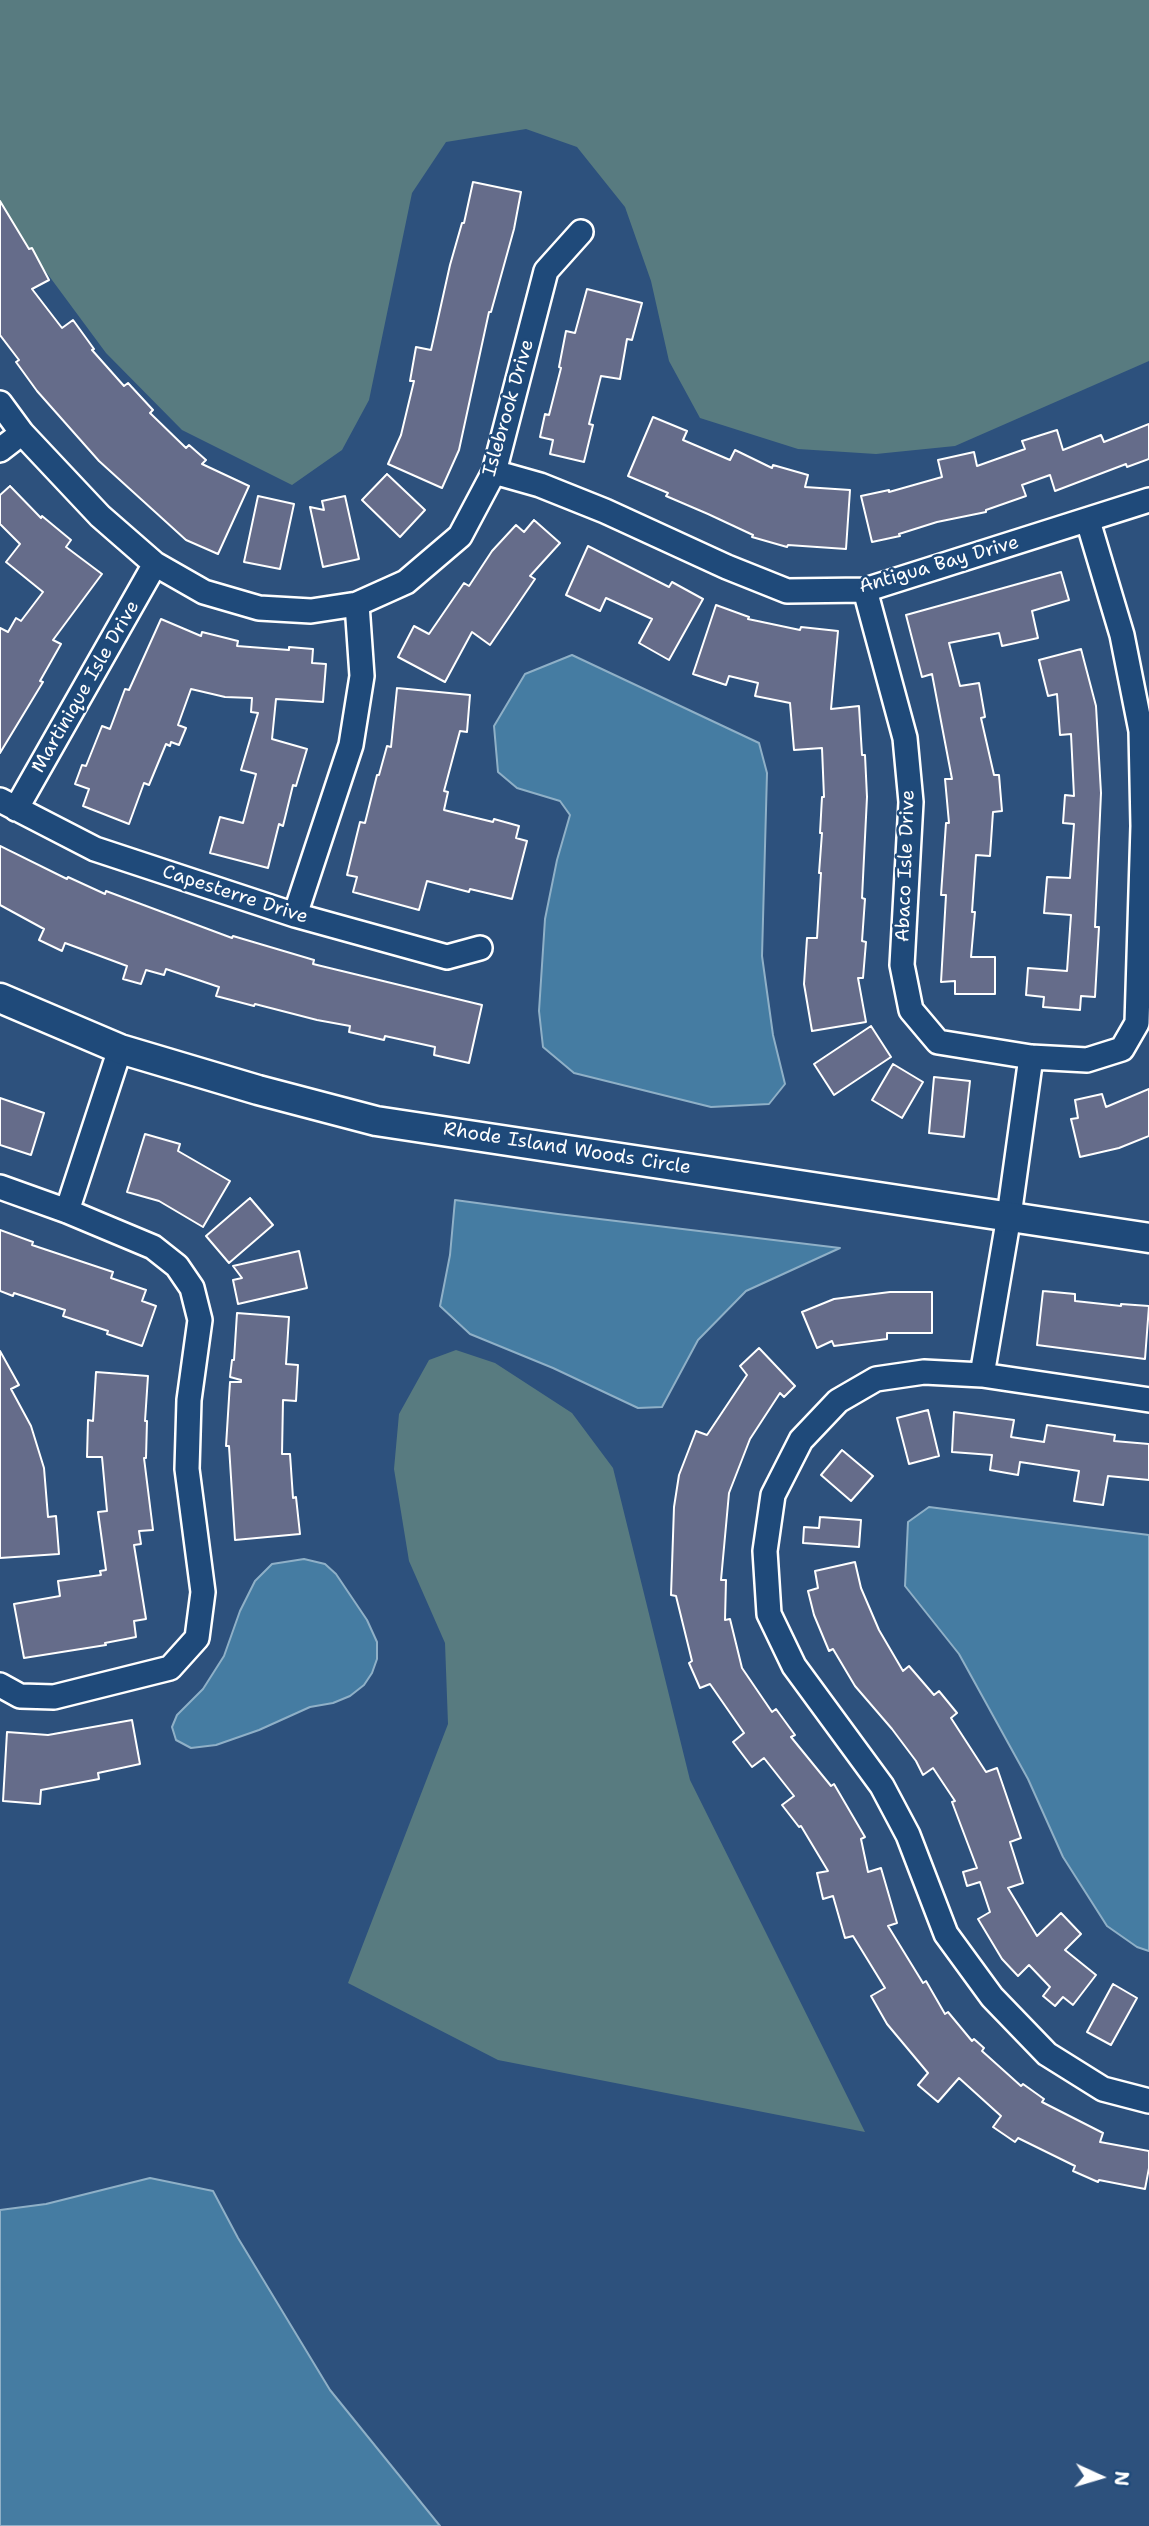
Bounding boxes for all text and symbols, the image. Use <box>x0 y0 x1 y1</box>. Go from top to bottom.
street label: Islebrook Drive <box>479 337 539 479</box>
street label: Antigua Bay Drive <box>856 531 1022 599</box>
street label: Martinique Isle Drive <box>27 597 145 777</box>
street label: Abaco Isle Drive <box>892 789 920 943</box>
street label: Capesterre Drive <box>159 861 311 929</box>
street label: Rhode Island Woods Circle <box>442 1118 692 1180</box>
north arrow <box>1065 2442 1135 2512</box>
text: N <box>1108 2470 1134 2487</box>

